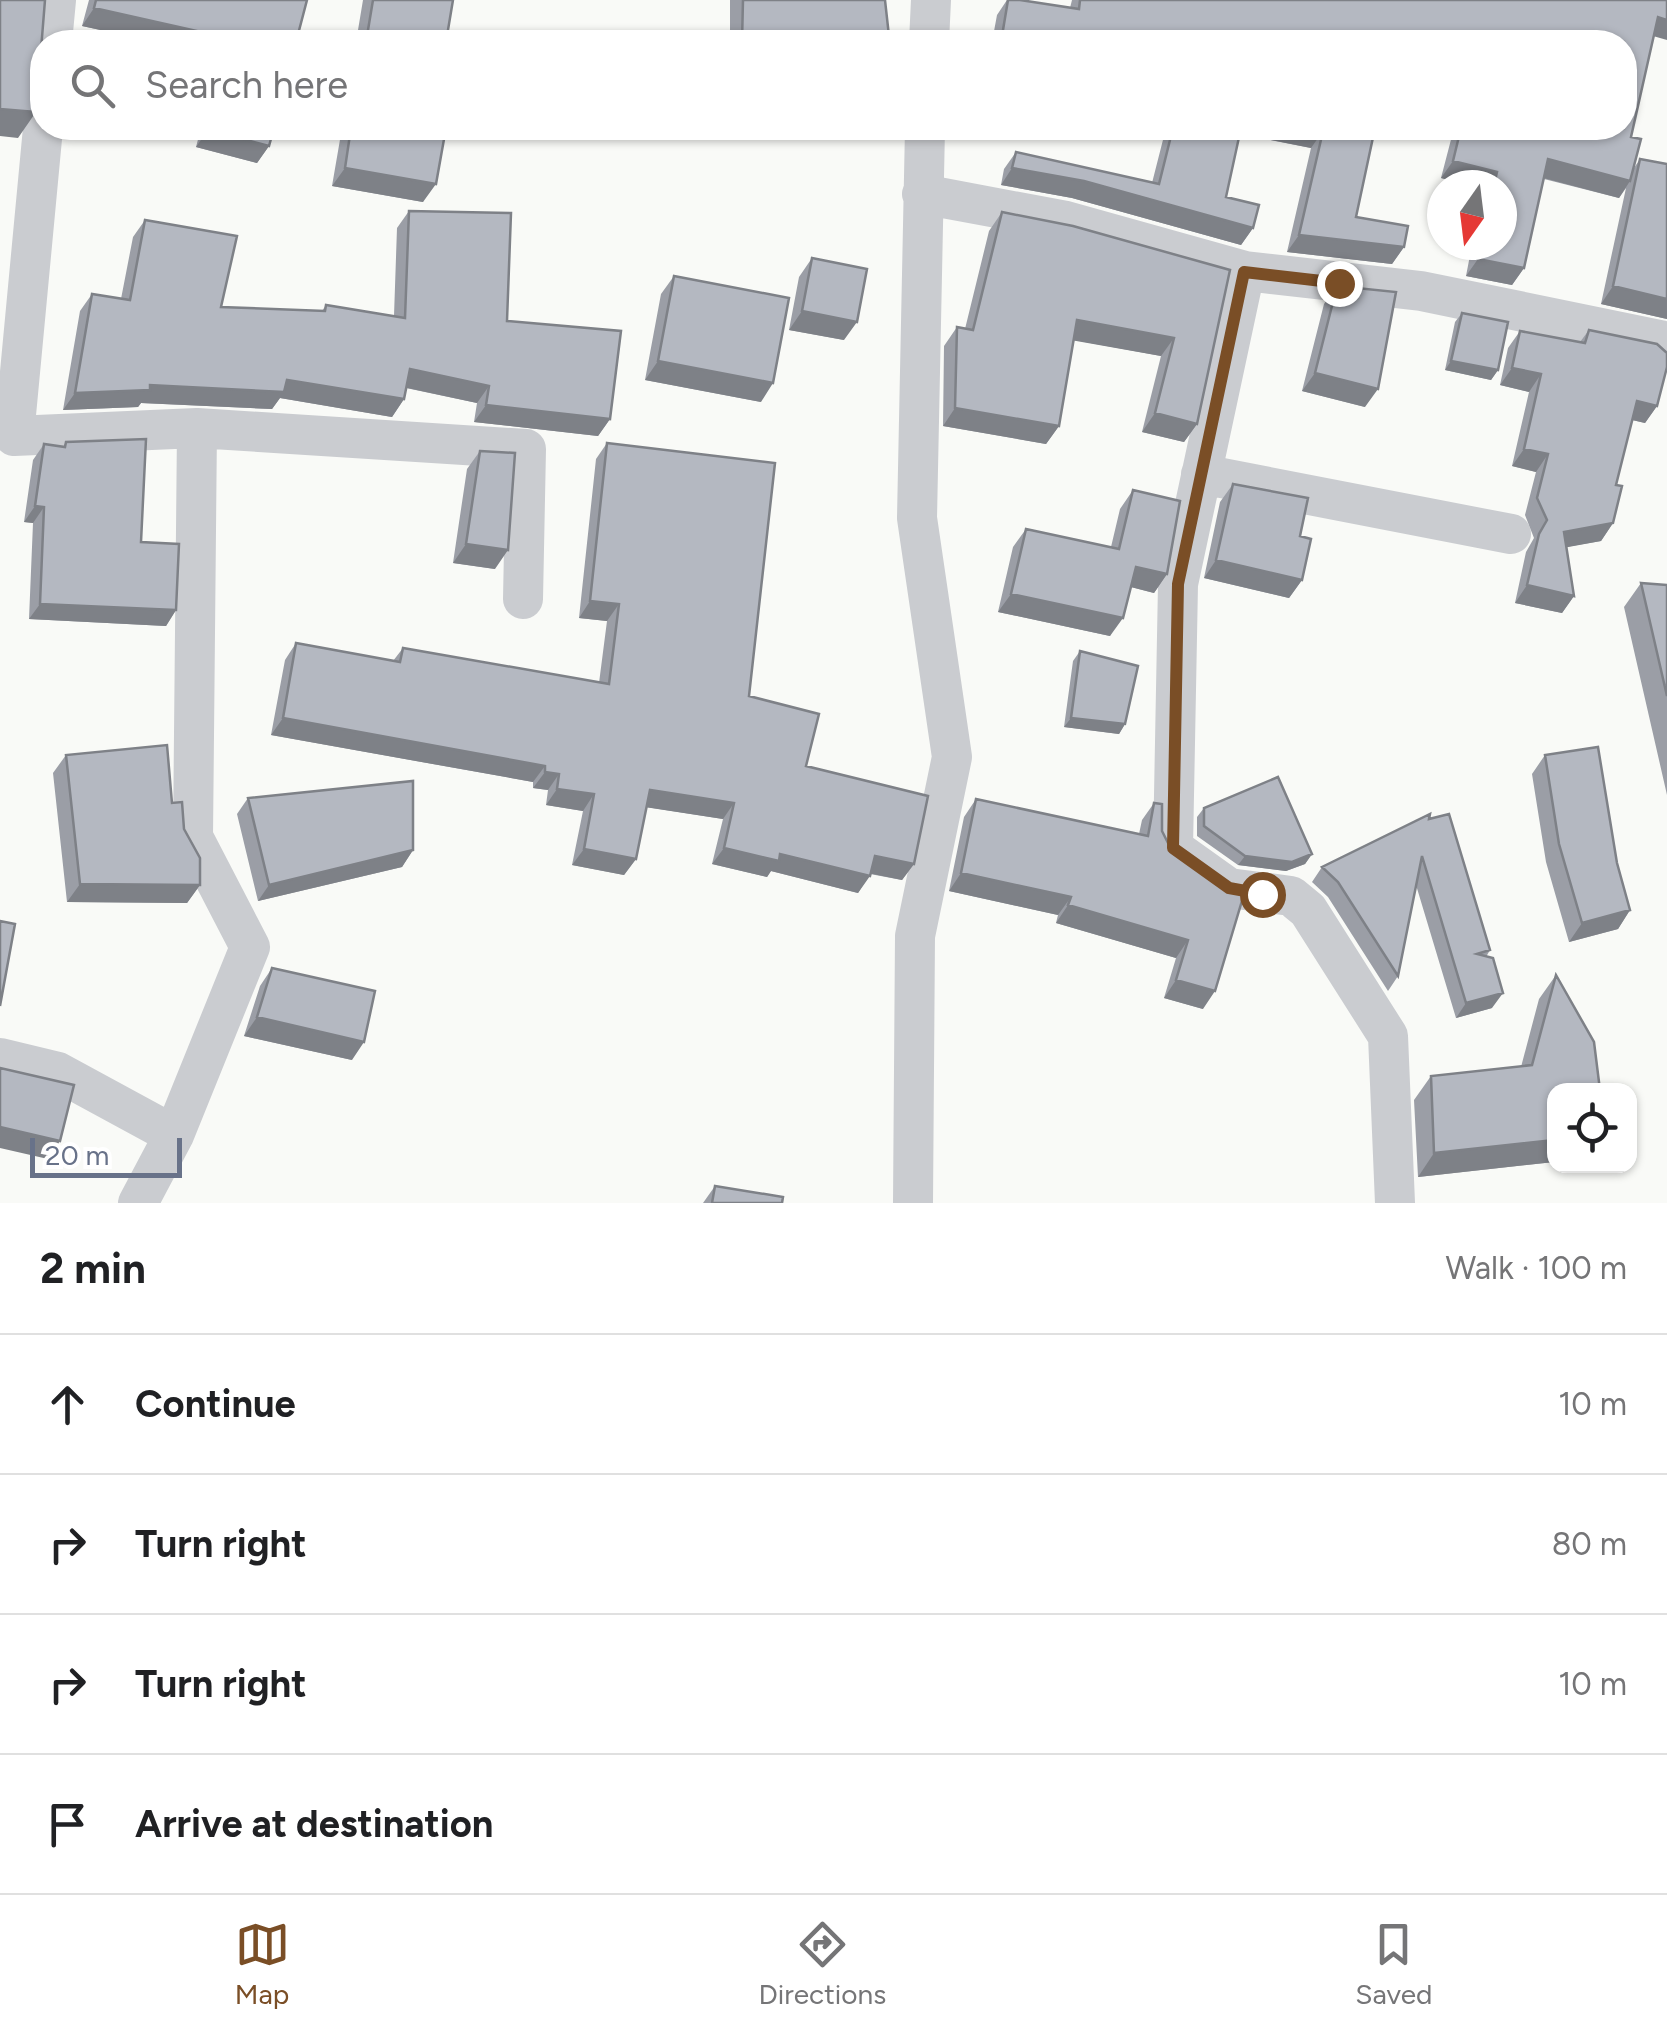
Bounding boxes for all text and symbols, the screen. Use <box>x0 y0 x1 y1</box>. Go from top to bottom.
search box <box>30 30 1637 140</box>
icon: search <box>65 58 120 113</box>
text: Search here <box>145 62 348 108</box>
north arrow <box>1427 170 1517 260</box>
route end <box>1317 261 1363 307</box>
route start <box>1240 872 1286 918</box>
map controls <box>1547 1083 1637 1173</box>
button: locate <box>1547 1083 1637 1173</box>
scale bar <box>30 1133 182 1178</box>
text: 20 m <box>45 1138 109 1172</box>
text: 2 min <box>40 1243 146 1294</box>
text: Walk · 100 m <box>1445 1249 1627 1287</box>
icon: ahead <box>40 1377 95 1432</box>
text: Continue <box>135 1381 296 1427</box>
text: 10 m <box>1558 1385 1627 1423</box>
icon: right <box>40 1517 95 1572</box>
text: Turn right <box>135 1521 307 1567</box>
text: 80 m <box>1552 1525 1627 1563</box>
icon: right <box>40 1657 95 1712</box>
text: Turn right <box>135 1661 307 1707</box>
text: 10 m <box>1558 1665 1627 1703</box>
icon: arrive <box>40 1797 95 1852</box>
text: Arrive at destination <box>135 1801 493 1847</box>
tab: Map <box>235 1917 290 2011</box>
tab: Directions <box>759 1917 886 2011</box>
tab: Saved <box>1355 1917 1432 2011</box>

